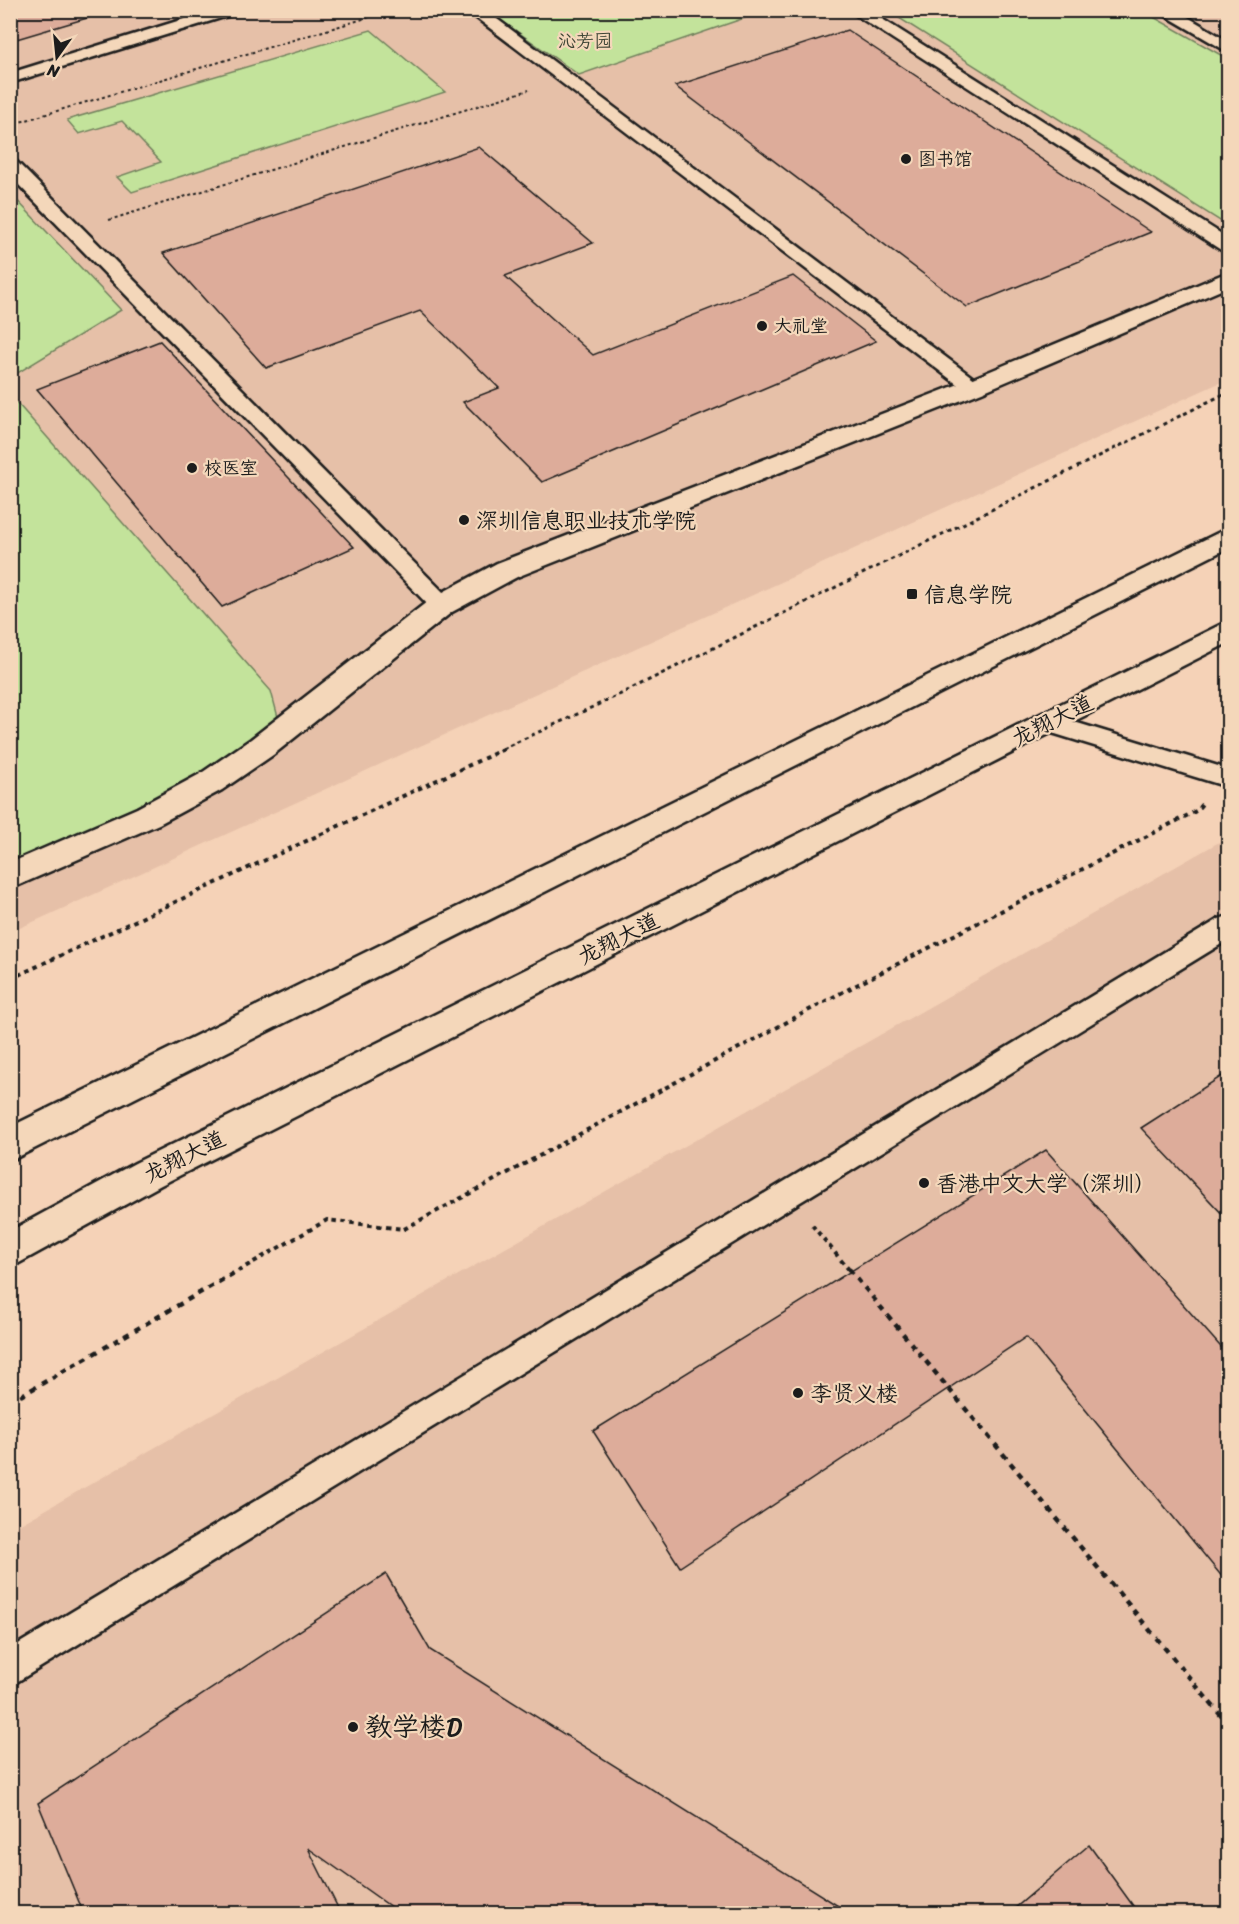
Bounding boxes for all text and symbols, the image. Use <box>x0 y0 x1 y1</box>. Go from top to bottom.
park label: 沁芳园 <box>558 25 612 57</box>
north arrow <box>27 27 87 87</box>
text: N <box>43 55 63 87</box>
place label: 图书馆 <box>918 143 972 175</box>
marker: 图书馆 <box>899 152 913 166</box>
place label: 大礼堂 <box>774 310 828 342</box>
marker: 大礼堂 <box>755 319 769 333</box>
place label: 校医室 <box>204 452 258 484</box>
marker: 校医室 <box>185 461 199 475</box>
place label: 深圳信息职业技术学院 <box>476 501 696 540</box>
marker: 深圳信息职业技术学院 <box>457 513 471 527</box>
place label: 信息学院 <box>924 575 1012 614</box>
marker: 信息学院 <box>905 587 919 601</box>
street label: 龙翔大道 <box>1004 683 1100 758</box>
street label: 龙翔大道 <box>570 901 666 976</box>
street label: 龙翔大道 <box>136 1119 232 1194</box>
place label: 香港中文大学（深圳） <box>936 1164 1156 1203</box>
marker: 香港中文大学（深圳） <box>917 1176 931 1190</box>
place label: 李贤义楼 <box>810 1374 898 1413</box>
marker: 李贤义楼 <box>791 1386 805 1400</box>
place label: 教学楼D <box>365 1703 463 1751</box>
marker: 教学楼D <box>346 1720 360 1734</box>

